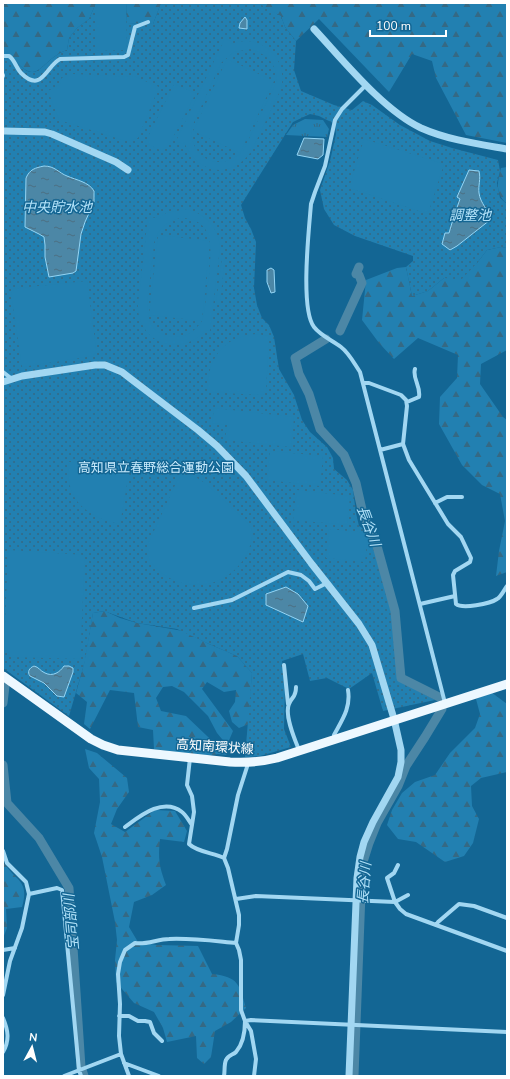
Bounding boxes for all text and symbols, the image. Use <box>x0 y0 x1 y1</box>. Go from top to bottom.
scale bar <box>370 12 446 38</box>
text: 100 m <box>376 18 411 34</box>
water label: 中央貯水池 <box>22 198 94 217</box>
water label: 調整池 <box>449 206 493 225</box>
park label: 高知県立春野総合運動公園 <box>78 459 234 477</box>
water label: 長谷川 <box>352 503 385 551</box>
street label: 高知南環状線 <box>175 735 254 759</box>
water label: 長谷川 <box>353 859 376 905</box>
water label: 宝司部川 <box>59 891 83 951</box>
north arrow <box>12 1027 52 1067</box>
text: N <box>28 1030 38 1046</box>

